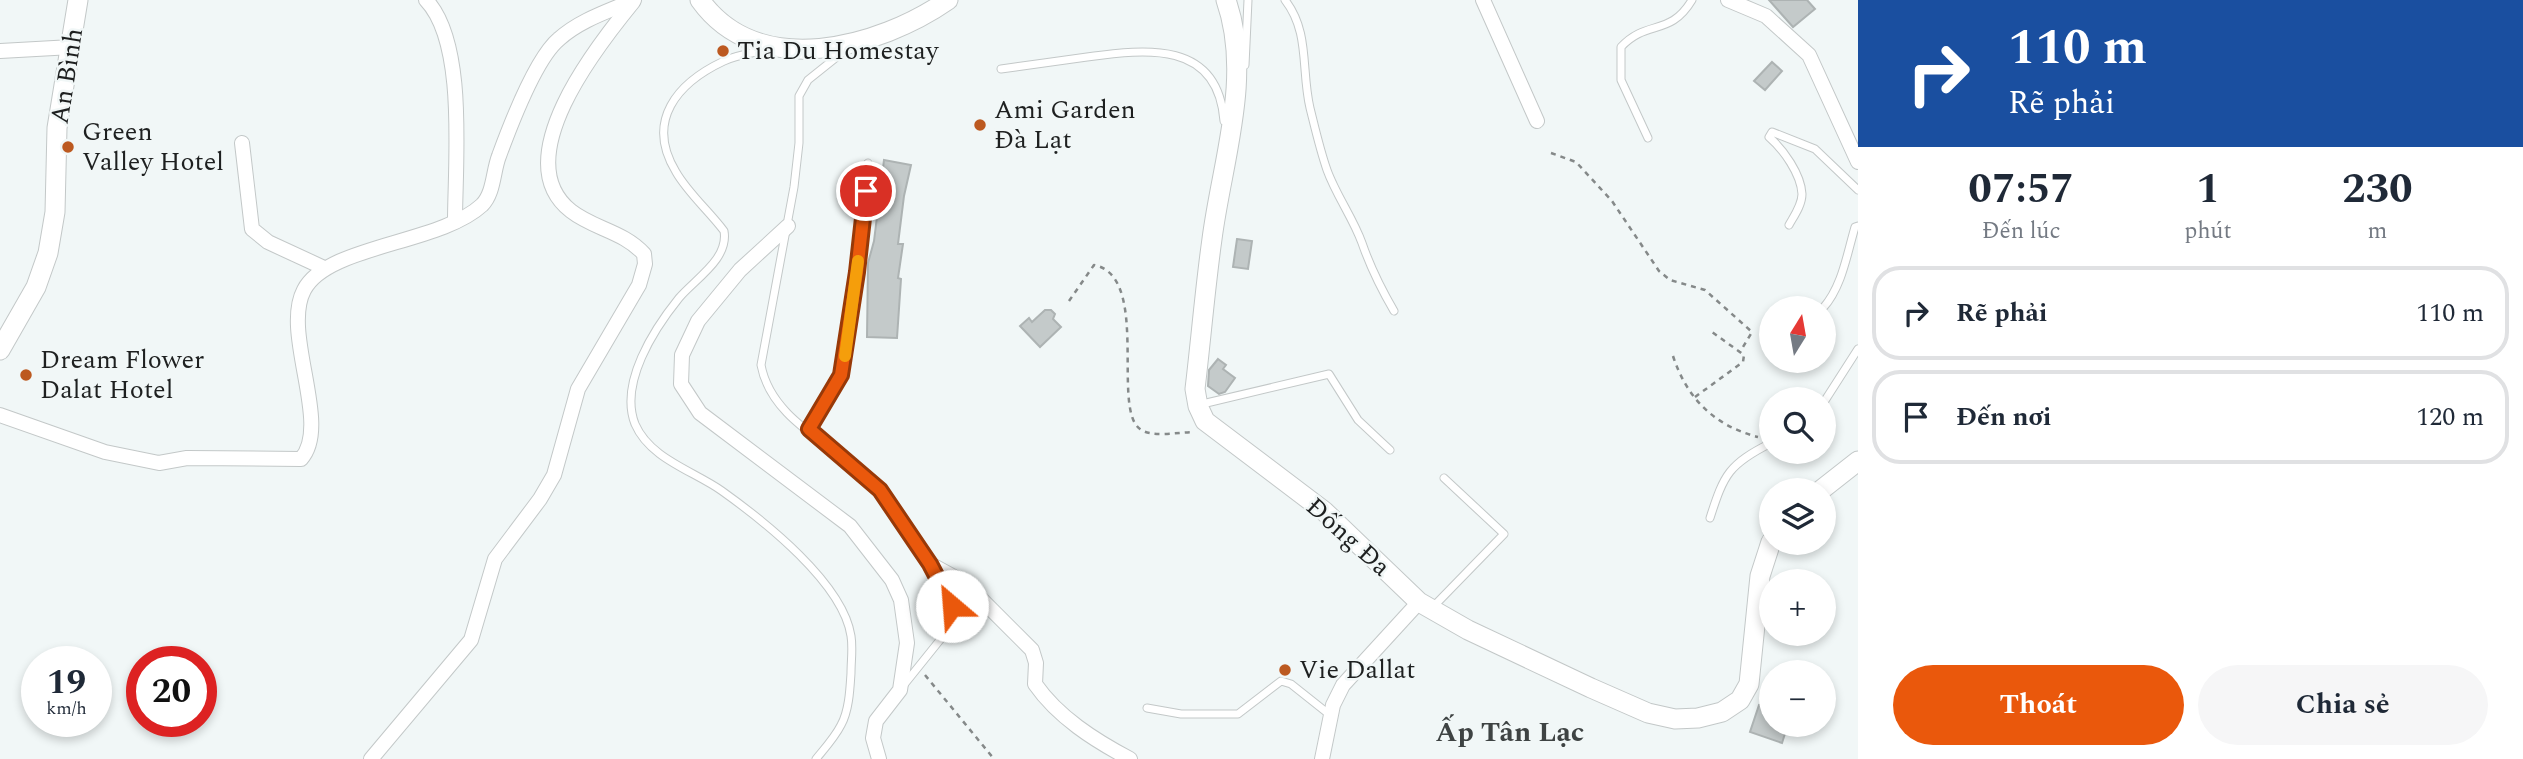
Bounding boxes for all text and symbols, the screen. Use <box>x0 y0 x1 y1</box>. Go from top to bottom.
text: 110 m <box>2008 11 2147 86</box>
street label: An Bình <box>40 25 94 127</box>
icon: right <box>1893 28 1984 119</box>
place label: Tia Du Homestay <box>737 31 940 71</box>
marker: Tia Du Homestay <box>715 43 731 59</box>
text: Rẽ phải <box>2008 79 2115 128</box>
place label: Ami Garden Đà Lạt <box>994 90 1136 160</box>
place label: Green Valley Hotel <box>82 112 224 182</box>
marker: Ami Garden Đà Lạt <box>972 117 988 133</box>
marker: Green Valley Hotel <box>60 139 76 155</box>
text: 07:57 <box>1968 158 2074 221</box>
text: 1 <box>2196 158 2220 221</box>
text: 230 <box>2342 158 2413 221</box>
pin <box>836 161 896 221</box>
icon: arrive <box>847 172 885 210</box>
text: Đến lúc <box>1982 214 2060 249</box>
text: phút <box>2184 214 2232 249</box>
text: m <box>2367 214 2387 249</box>
text: Rẽ phải <box>1956 293 2048 333</box>
text: 110 m <box>2416 293 2484 333</box>
icon: right <box>1897 294 1935 332</box>
north arrow <box>1759 296 1836 373</box>
map controls <box>1759 296 1836 737</box>
place label: Dream Flower Dalat Hotel <box>40 340 204 410</box>
marker: Dream Flower Dalat Hotel <box>18 367 34 383</box>
button: search <box>1759 387 1836 464</box>
text: Đến nơi <box>1956 397 2051 437</box>
text: 120 m <box>2416 397 2484 437</box>
icon: arrive <box>1897 398 1935 436</box>
button: layers <box>1759 478 1836 555</box>
street label: Đống Đa <box>1296 488 1400 586</box>
position arrow <box>915 569 989 643</box>
button: + <box>1759 569 1836 646</box>
speed limit sign: 20 <box>126 646 217 737</box>
place label: Vie Dallat <box>1299 650 1415 690</box>
text: 19 <box>47 656 86 709</box>
button: − <box>1759 660 1836 737</box>
marker: Vie Dallat <box>1277 662 1293 678</box>
button: Thoát <box>1893 665 2184 745</box>
button: Chia sẻ <box>2198 665 2488 745</box>
text: km/h <box>46 695 87 722</box>
district label: Ấp Tân Lạc <box>1436 711 1584 754</box>

